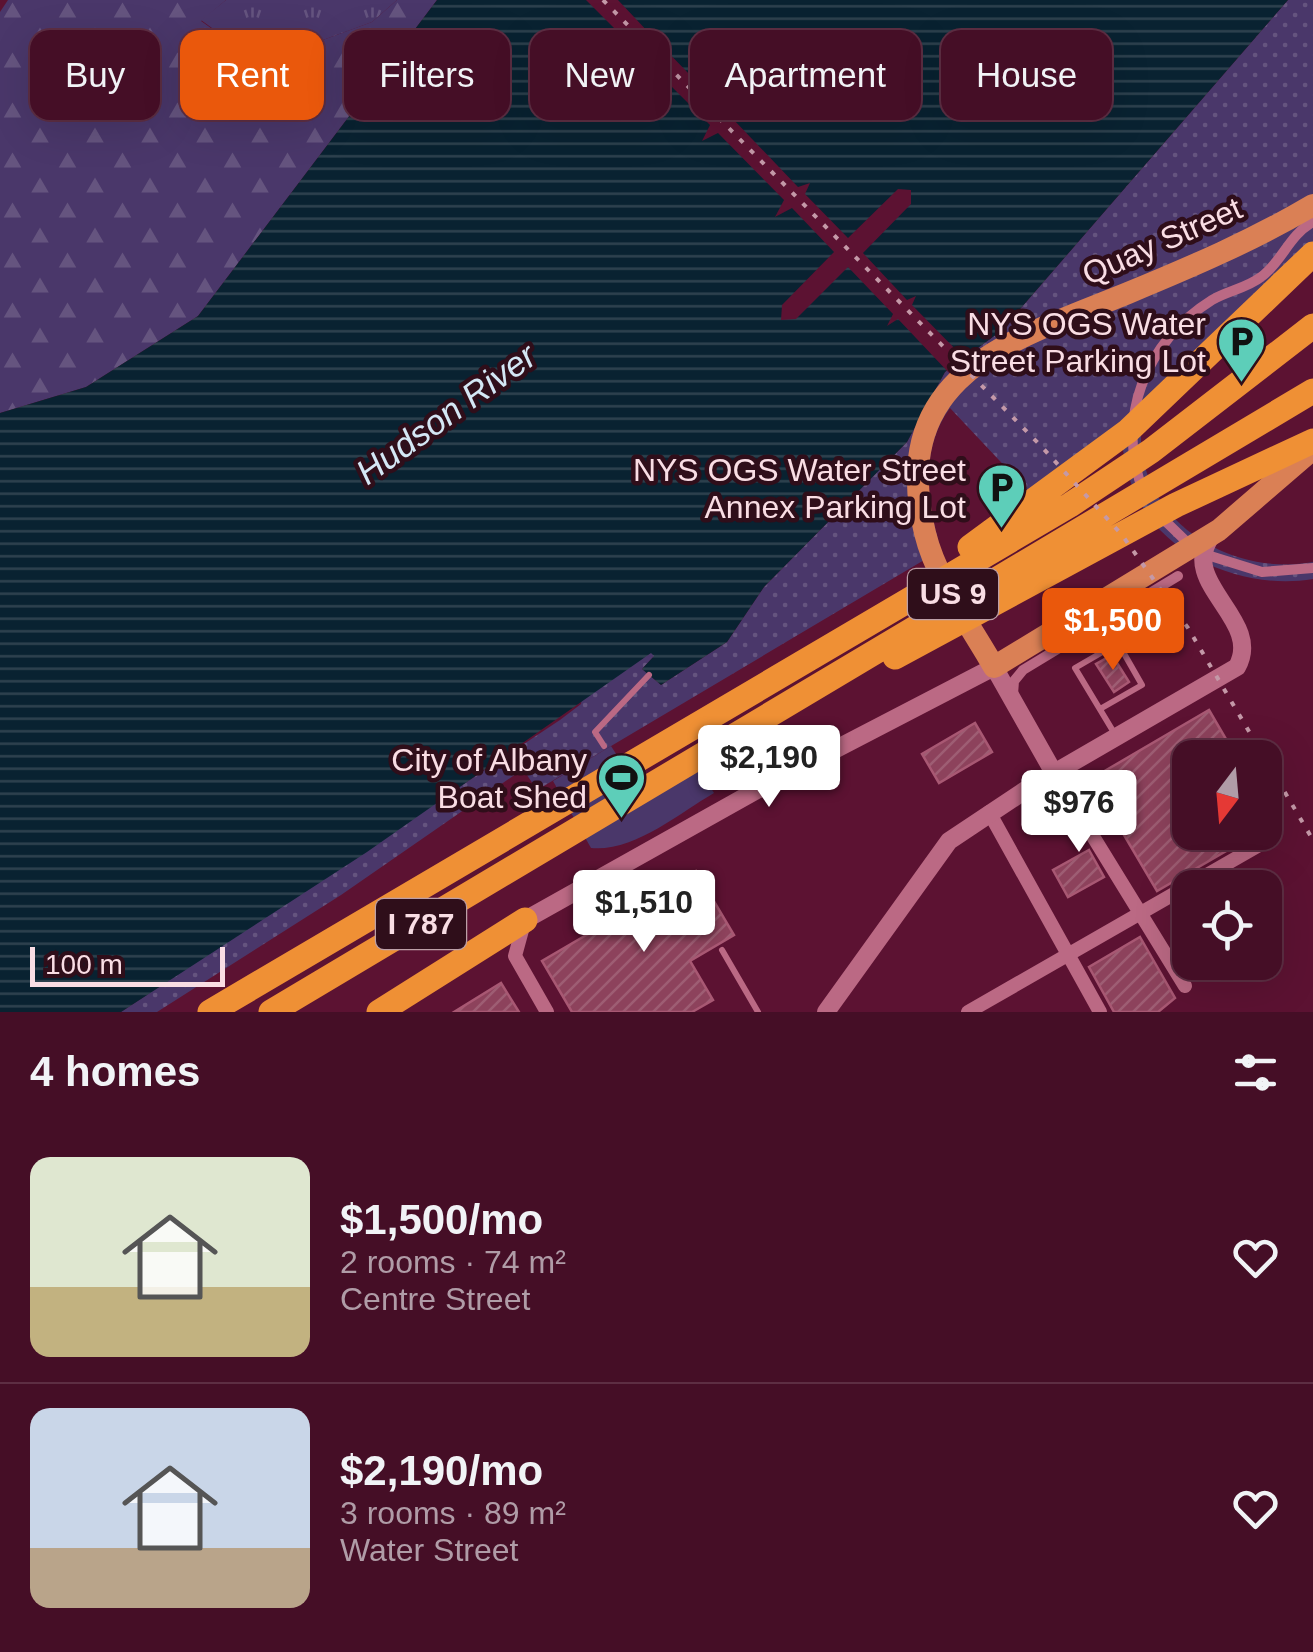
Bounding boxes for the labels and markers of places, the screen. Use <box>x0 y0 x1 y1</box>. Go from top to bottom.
place label: NYS OGS Water Street Parking Lot <box>950 306 1206 379</box>
parking icon: NYS OGS Water Street Parking Lot <box>1215 316 1267 384</box>
place label: NYS OGS Water Street Annex Parking Lot <box>633 452 966 525</box>
parking icon: NYS OGS Water Street Annex Parking Lot <box>975 462 1027 530</box>
pin: $1,500 <box>1032 588 1194 673</box>
pin: $2,190 <box>688 725 850 810</box>
place label: City of Albany Boat Shed <box>391 742 587 815</box>
sports icon: City of Albany Boat Shed <box>596 752 648 820</box>
pin: $976 <box>1020 770 1138 855</box>
pin: $1,510 <box>563 870 725 955</box>

